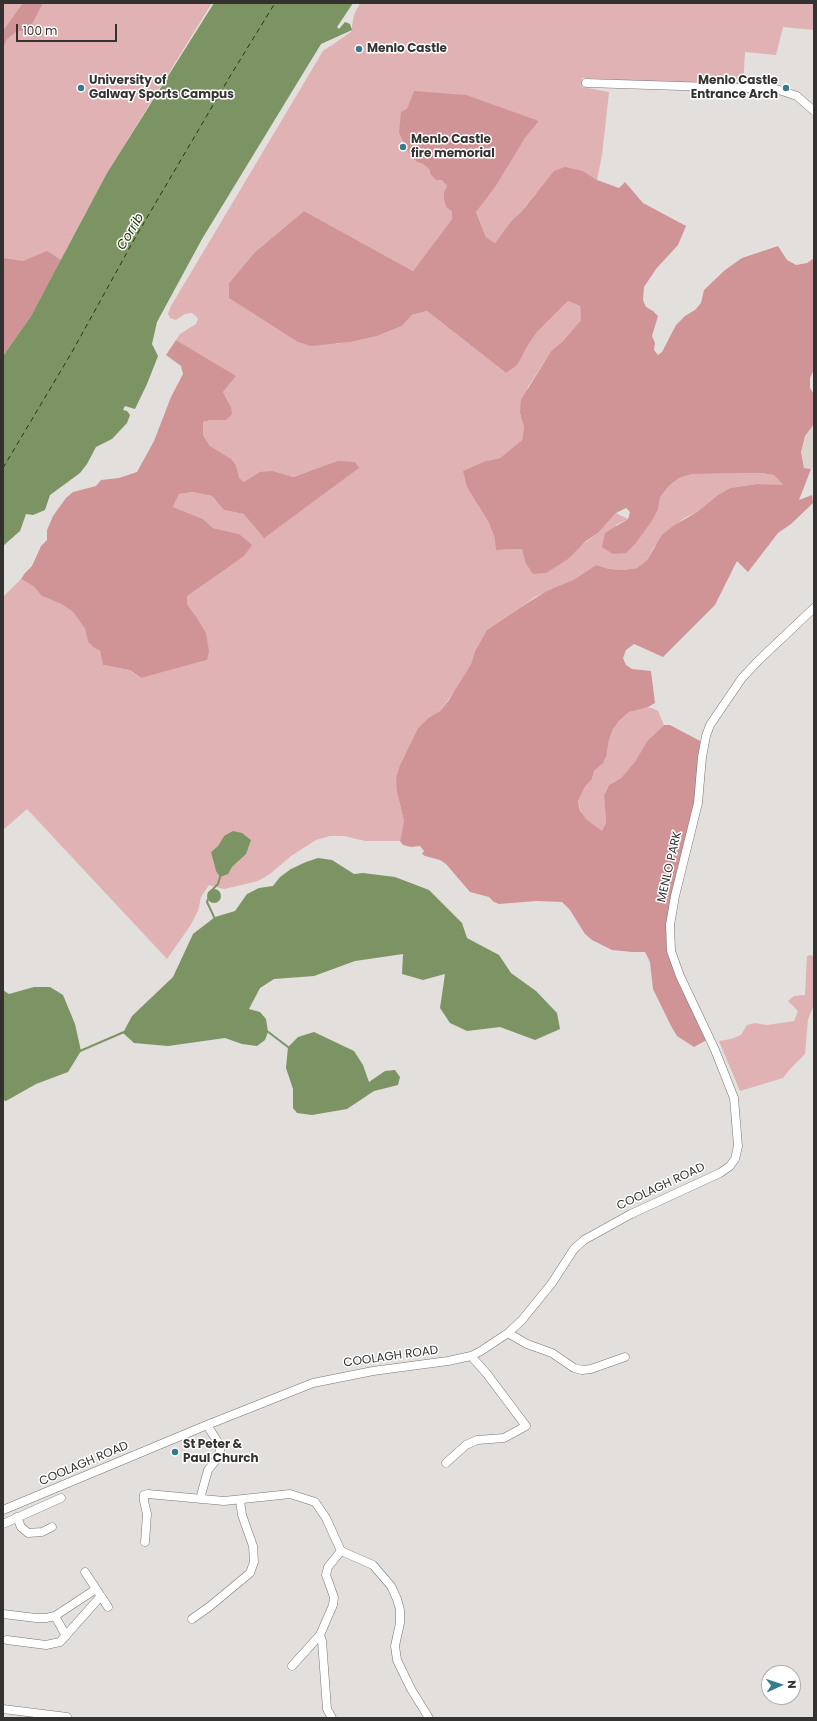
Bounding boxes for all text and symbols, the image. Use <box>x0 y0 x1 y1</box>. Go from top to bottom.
scale bar <box>18 16 119 42</box>
text: 100 m <box>23 22 57 39</box>
place label: Menlo Castle <box>367 42 447 56</box>
marker: Menlo Castle <box>354 44 364 54</box>
place label: University of Galway Sports Campus <box>89 74 234 102</box>
place label: Menlo Castle Entrance Arch <box>691 74 778 102</box>
marker: University of Galway Sports Campus <box>76 83 86 93</box>
marker: Menlo Castle Entrance Arch <box>781 83 791 93</box>
place label: Menlo Castle fire memorial <box>411 133 495 161</box>
marker: Menlo Castle fire memorial <box>398 142 408 152</box>
water label: Corrib <box>114 211 148 253</box>
street label: MENLO PARK <box>655 830 685 904</box>
street label: COOLAGH ROAD <box>615 1160 707 1214</box>
street label: COOLAGH ROAD <box>343 1343 439 1371</box>
place label: St Peter & Paul Church <box>183 1438 259 1466</box>
street label: COOLAGH ROAD <box>37 1439 131 1489</box>
marker: St Peter & Paul Church <box>170 1447 180 1457</box>
north arrow <box>761 1665 801 1705</box>
text: N <box>784 1680 800 1689</box>

